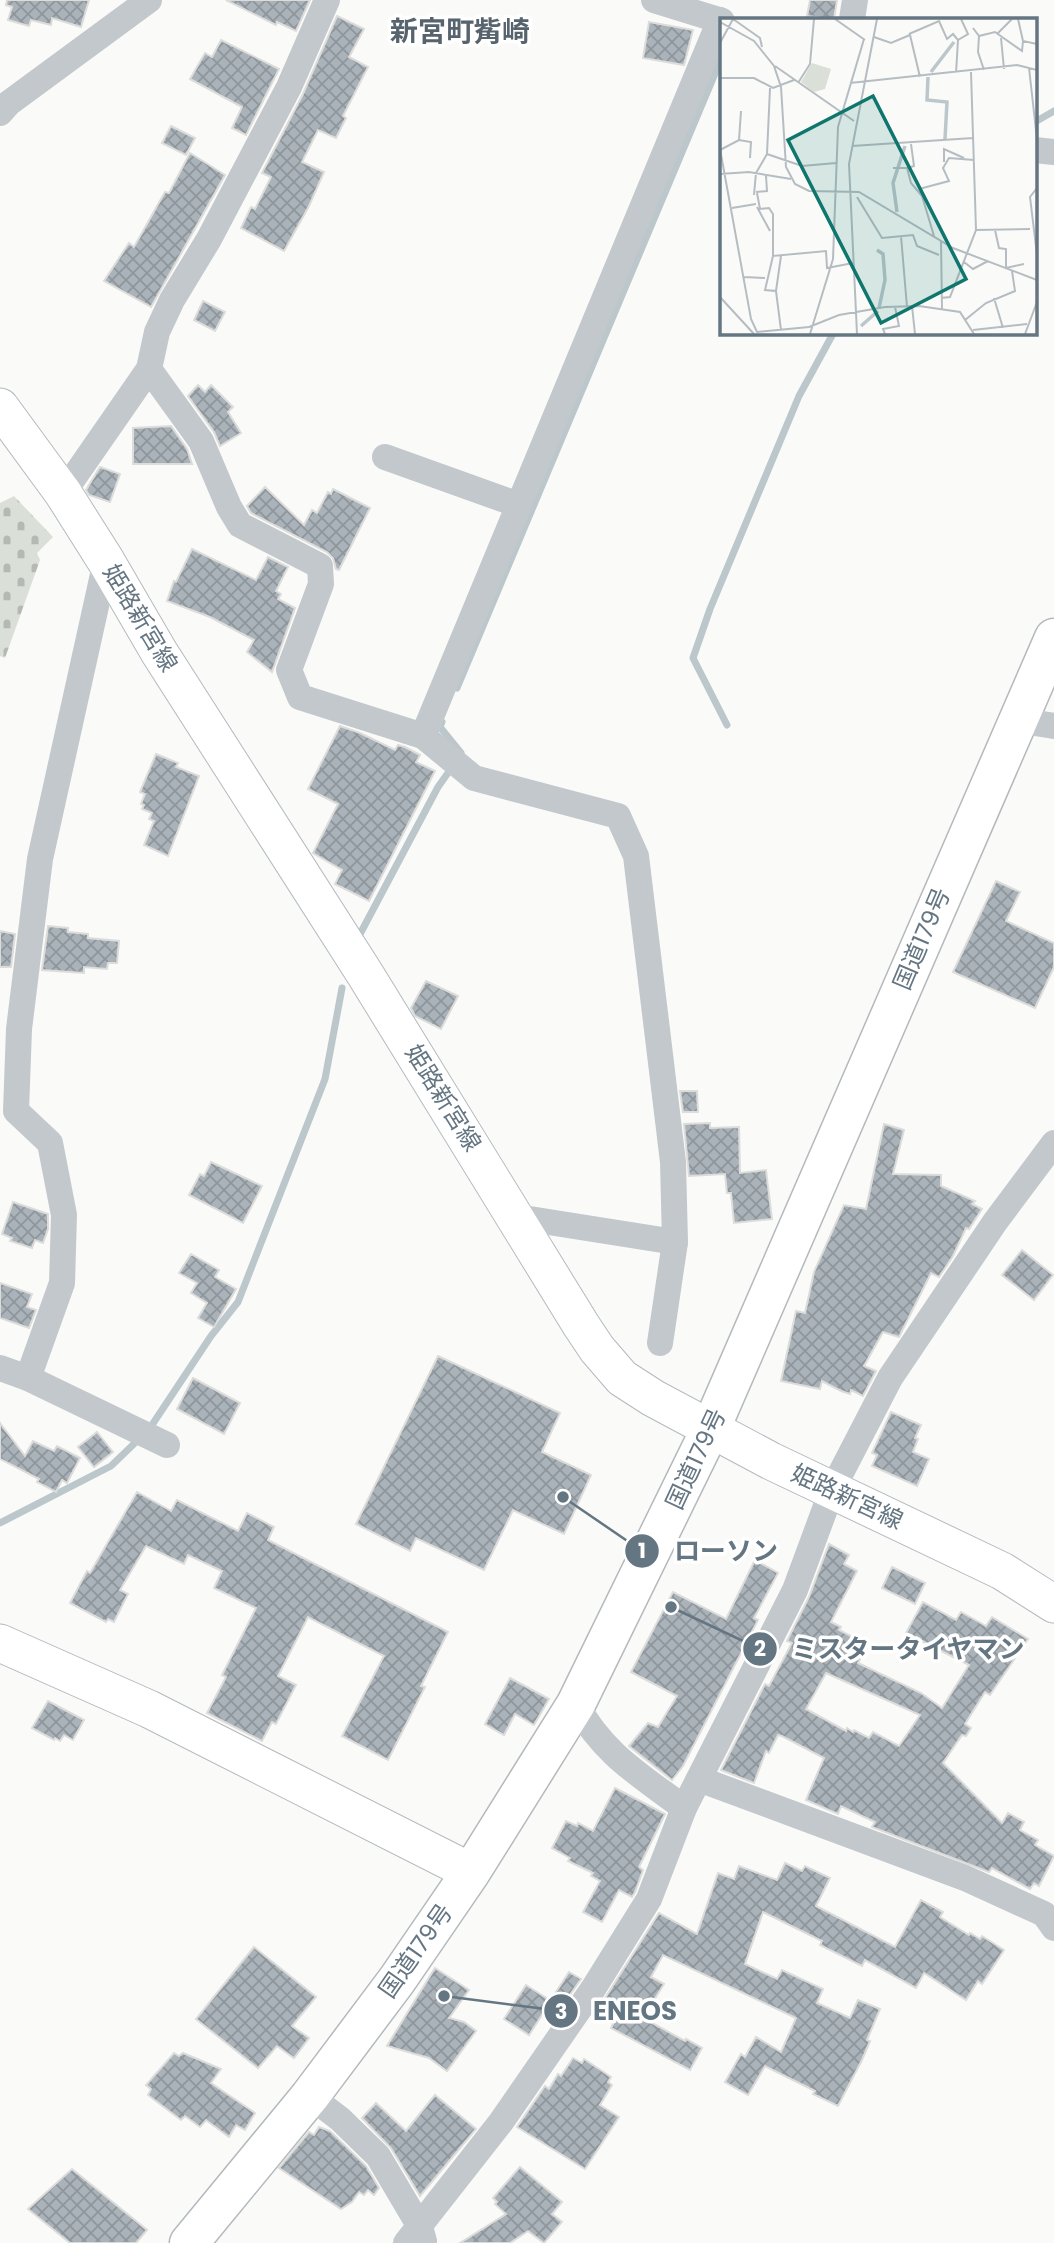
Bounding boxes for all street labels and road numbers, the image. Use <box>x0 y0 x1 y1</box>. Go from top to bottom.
street label: 姫路新宮線 <box>95 558 185 678</box>
street label: 国道179号 <box>885 883 958 995</box>
street label: 姫路新宮線 <box>398 1038 489 1157</box>
street label: 国道179号 <box>658 1403 733 1515</box>
street label: 姫路新宮線 <box>786 1456 909 1537</box>
street label: 国道179号 <box>371 1897 460 2004</box>

